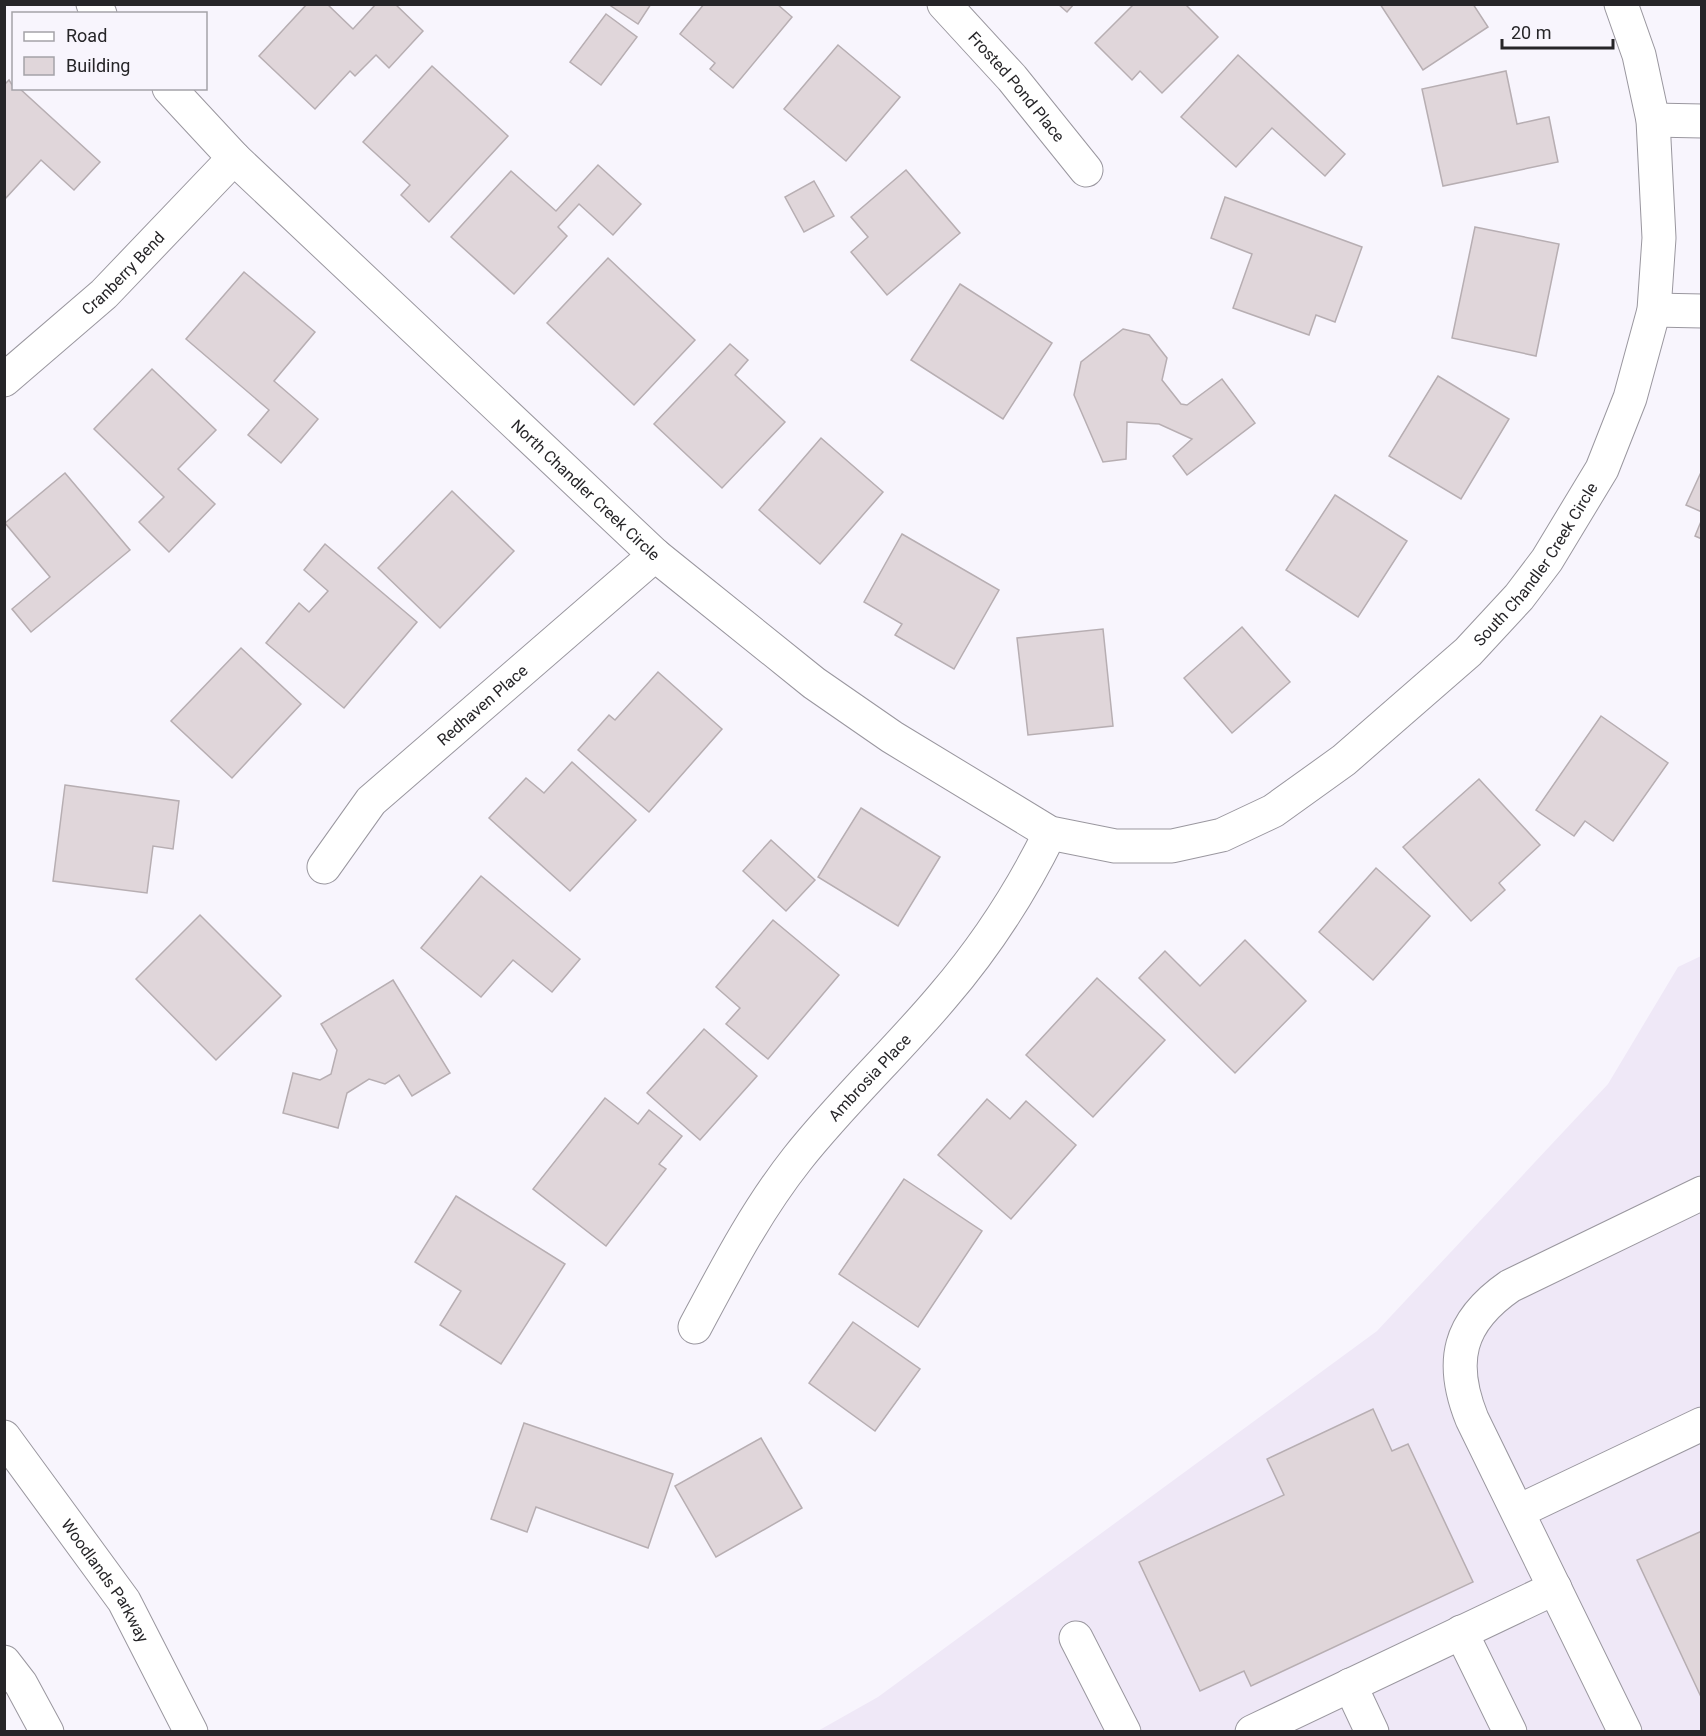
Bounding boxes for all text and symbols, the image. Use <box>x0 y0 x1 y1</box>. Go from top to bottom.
legend <box>12 12 207 90</box>
scale bar <box>1502 12 1613 50</box>
text: 20 m <box>1511 22 1551 43</box>
text: Road <box>66 25 107 46</box>
street label: Frosted Pond Place <box>964 28 1068 146</box>
text: Building <box>66 55 130 76</box>
street label: Cranberry Bend <box>78 228 168 319</box>
street label: North Chandler Creek Circle <box>507 416 664 565</box>
street label: South Chandler Creek Circle <box>1470 479 1602 650</box>
street label: Redhaven Place <box>433 661 531 749</box>
street label: Ambrosia Place <box>825 1030 915 1125</box>
street label: Woodlands Parkway <box>57 1515 153 1646</box>

